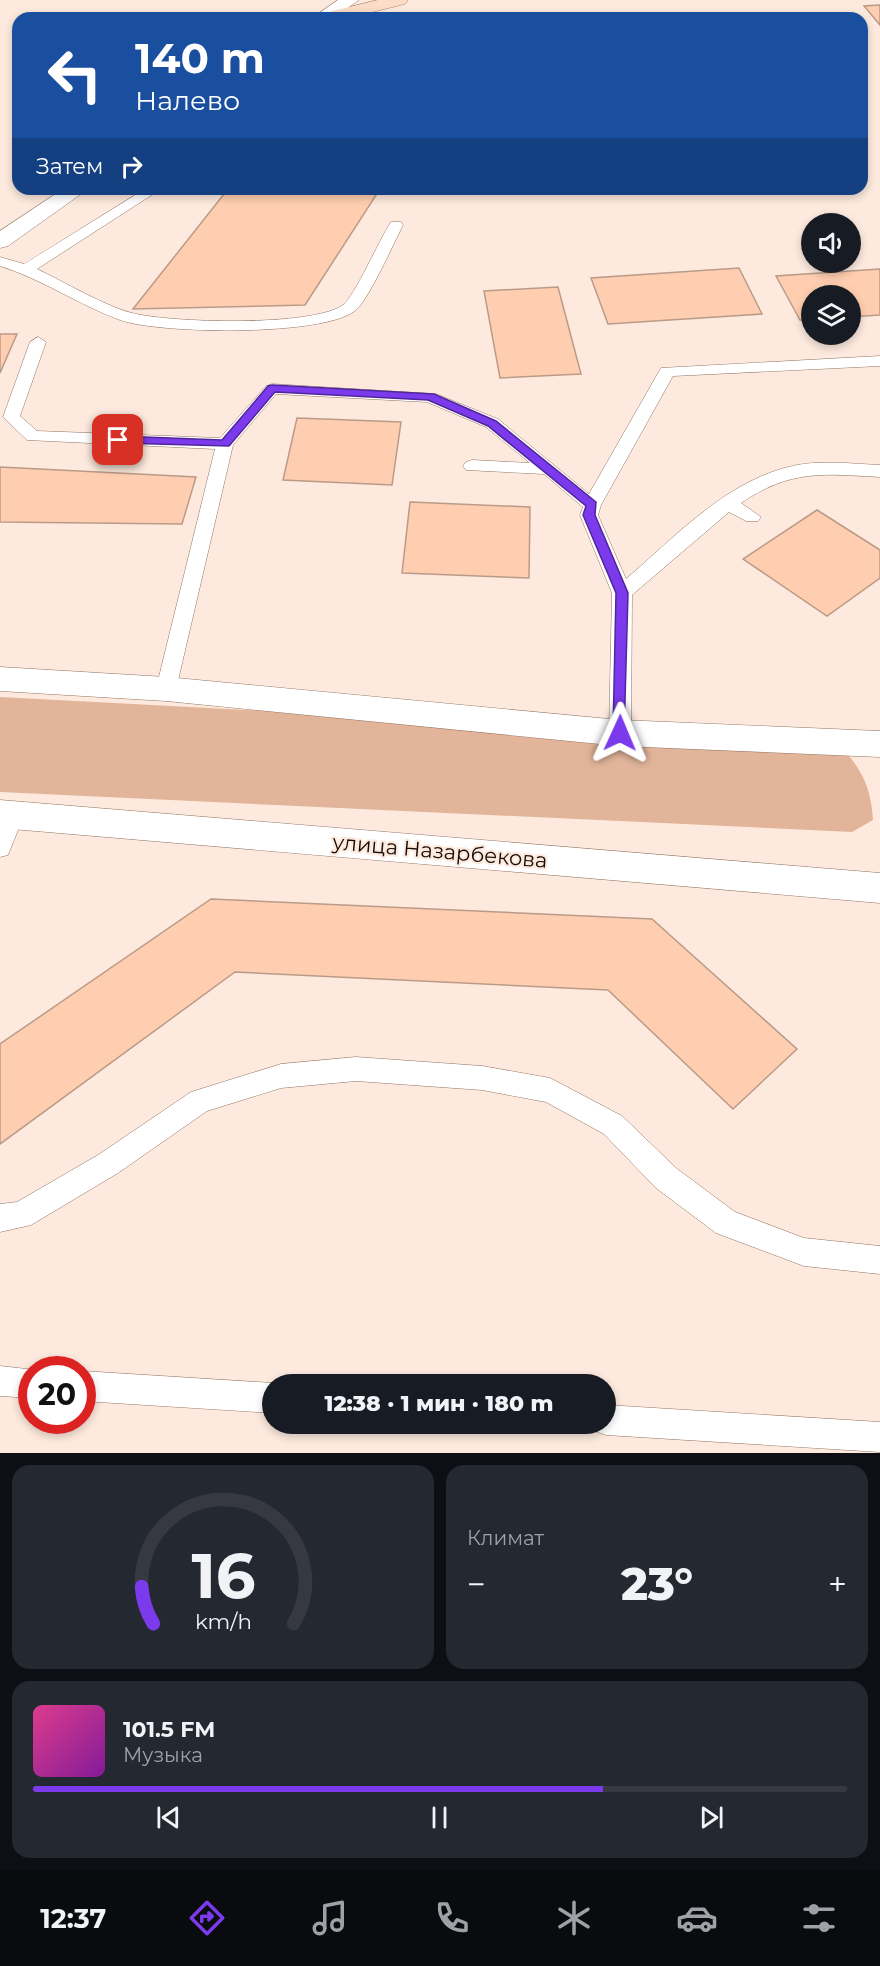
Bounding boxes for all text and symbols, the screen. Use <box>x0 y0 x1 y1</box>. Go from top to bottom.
text: 140 m <box>135 32 265 84</box>
icon: left <box>36 36 114 114</box>
text: Налево <box>135 84 240 117</box>
icon: right <box>115 150 148 183</box>
text: Затем <box>36 153 103 180</box>
map controls <box>801 213 861 345</box>
button: sound <box>801 213 861 273</box>
button: layers <box>801 285 861 345</box>
pin <box>92 414 143 465</box>
icon: arrive <box>101 423 134 456</box>
position arrow <box>588 701 652 765</box>
street label: улица Назарбекова <box>331 829 548 873</box>
speed limit sign: 20 <box>18 1356 96 1434</box>
text: 12:38 · 1 мин · 180 m <box>325 1390 553 1417</box>
text: Климат <box>467 1526 544 1550</box>
text: 16 <box>191 1538 255 1614</box>
text: 23° <box>621 1556 693 1611</box>
text: − <box>467 1564 486 1604</box>
text: + <box>828 1564 847 1604</box>
text: km/h <box>194 1608 252 1634</box>
text: 101.5 FM <box>123 1716 215 1743</box>
text: Музыка <box>123 1743 203 1767</box>
icon: previous <box>152 1801 185 1834</box>
icon: pause <box>423 1801 456 1834</box>
icon: next <box>695 1801 728 1834</box>
icon: directions <box>186 1897 228 1939</box>
icon: music <box>309 1897 351 1939</box>
icon: phone <box>431 1897 473 1939</box>
icon: climate <box>553 1897 595 1939</box>
icon: car <box>676 1897 718 1939</box>
icon: filters <box>798 1897 840 1939</box>
text: 12:37 <box>40 1902 106 1935</box>

